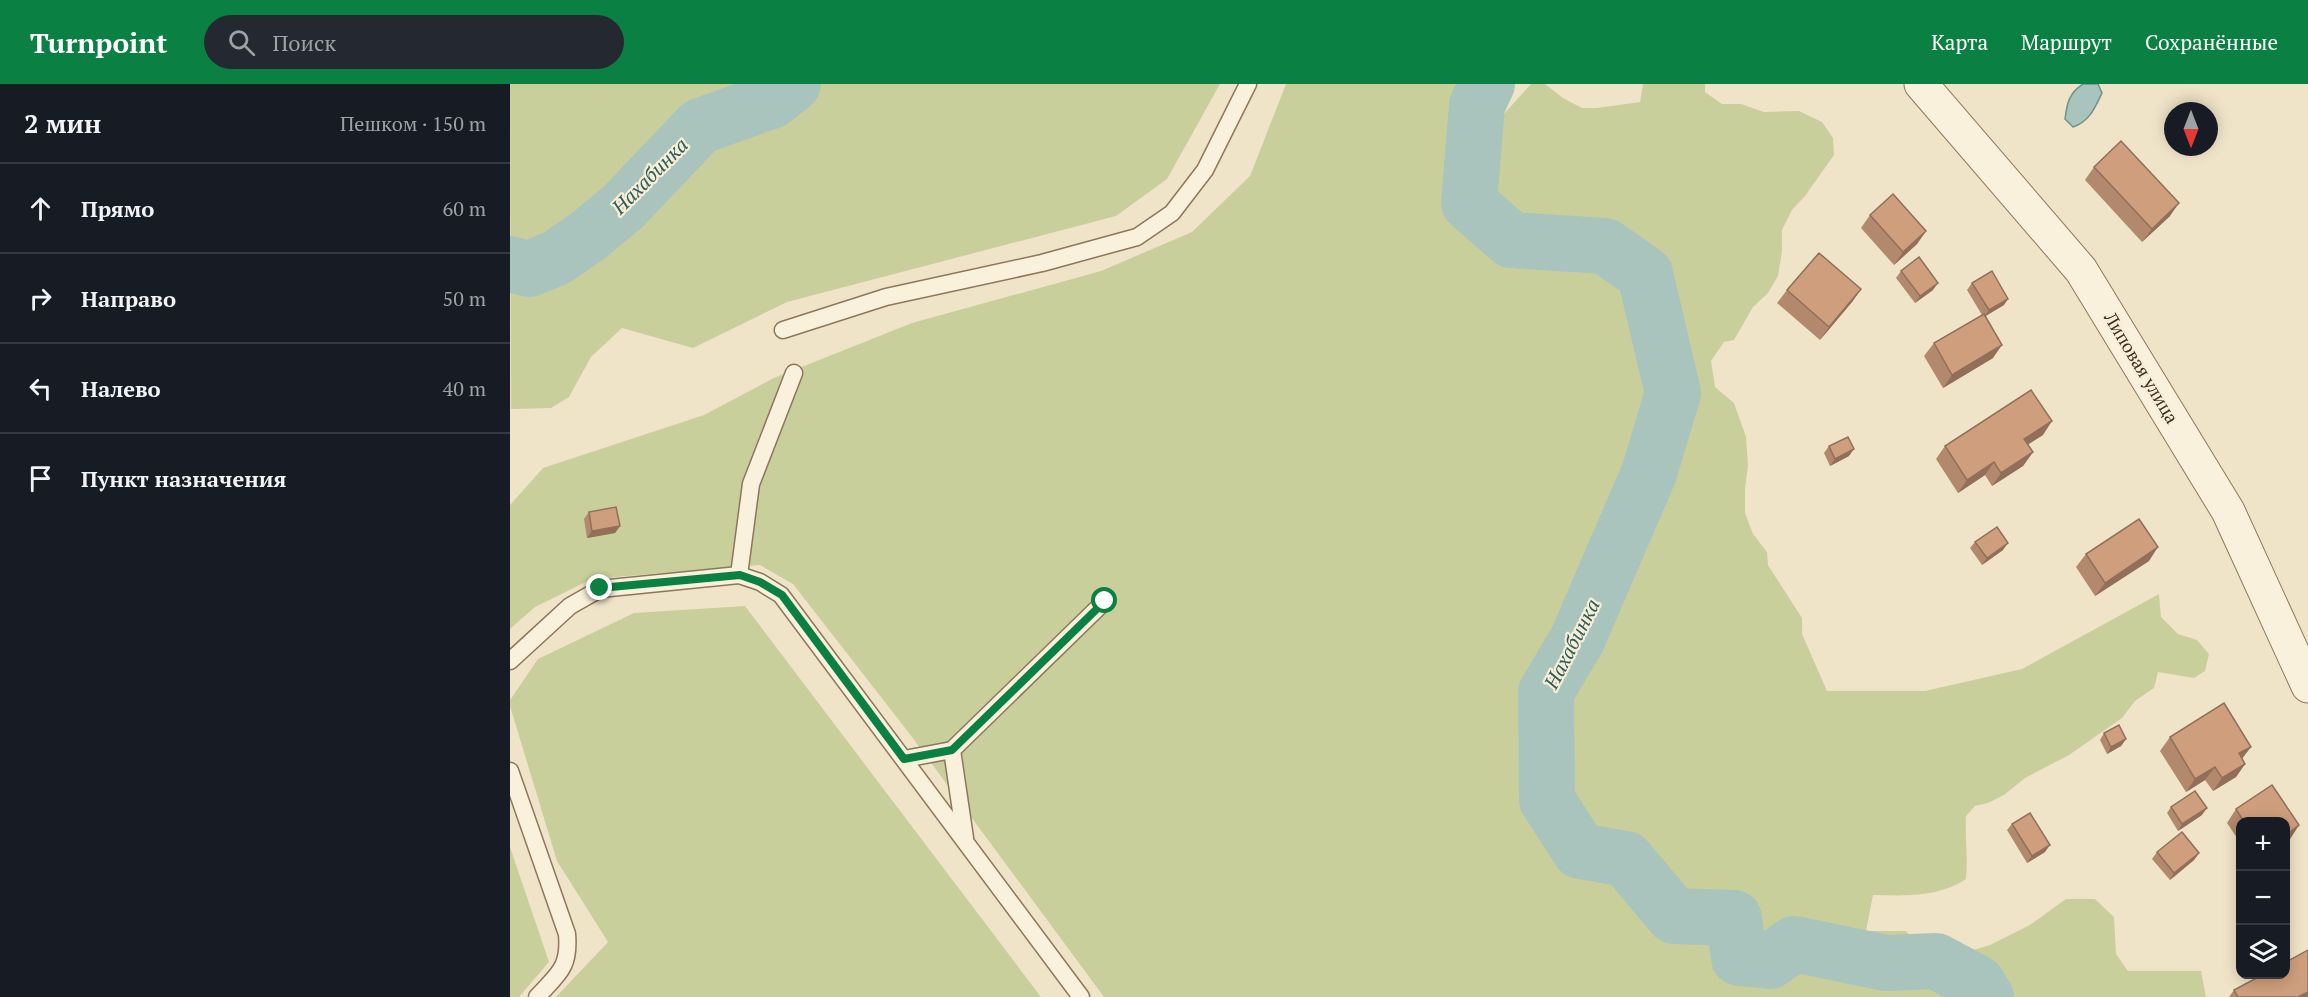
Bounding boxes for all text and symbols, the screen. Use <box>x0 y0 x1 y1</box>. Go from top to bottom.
search box <box>204 15 624 69</box>
text: Turnpoint <box>30 24 168 61</box>
icon: search <box>225 26 258 59</box>
text: Поиск <box>273 28 336 57</box>
text: Карта <box>1931 28 1988 56</box>
text: Маршрут <box>2021 28 2112 56</box>
text: Сохранённые <box>2145 28 2278 56</box>
north arrow <box>2164 102 2218 156</box>
text: 2 мин <box>24 106 101 140</box>
text: Пешком · 150 m <box>340 110 486 137</box>
water label: Нахабинка <box>605 132 694 220</box>
icon: ahead <box>24 192 57 225</box>
text: Прямо <box>81 194 154 223</box>
text: 60 m <box>443 195 486 222</box>
icon: right <box>24 282 57 315</box>
text: Направо <box>81 284 176 313</box>
text: 50 m <box>443 285 486 312</box>
street label: Липовая улица <box>2099 306 2185 428</box>
icon: left <box>24 372 57 405</box>
text: Налево <box>81 374 161 403</box>
text: 40 m <box>443 375 486 402</box>
icon: arrive <box>24 462 57 495</box>
text: Пункт назначения <box>81 464 286 493</box>
route end <box>586 574 612 600</box>
route start <box>1091 587 1117 613</box>
water label: Нахабинка <box>1537 594 1606 694</box>
map controls <box>2236 817 2290 979</box>
button: + <box>2236 817 2290 871</box>
button: − <box>2236 871 2290 925</box>
button: layers <box>2236 925 2290 979</box>

